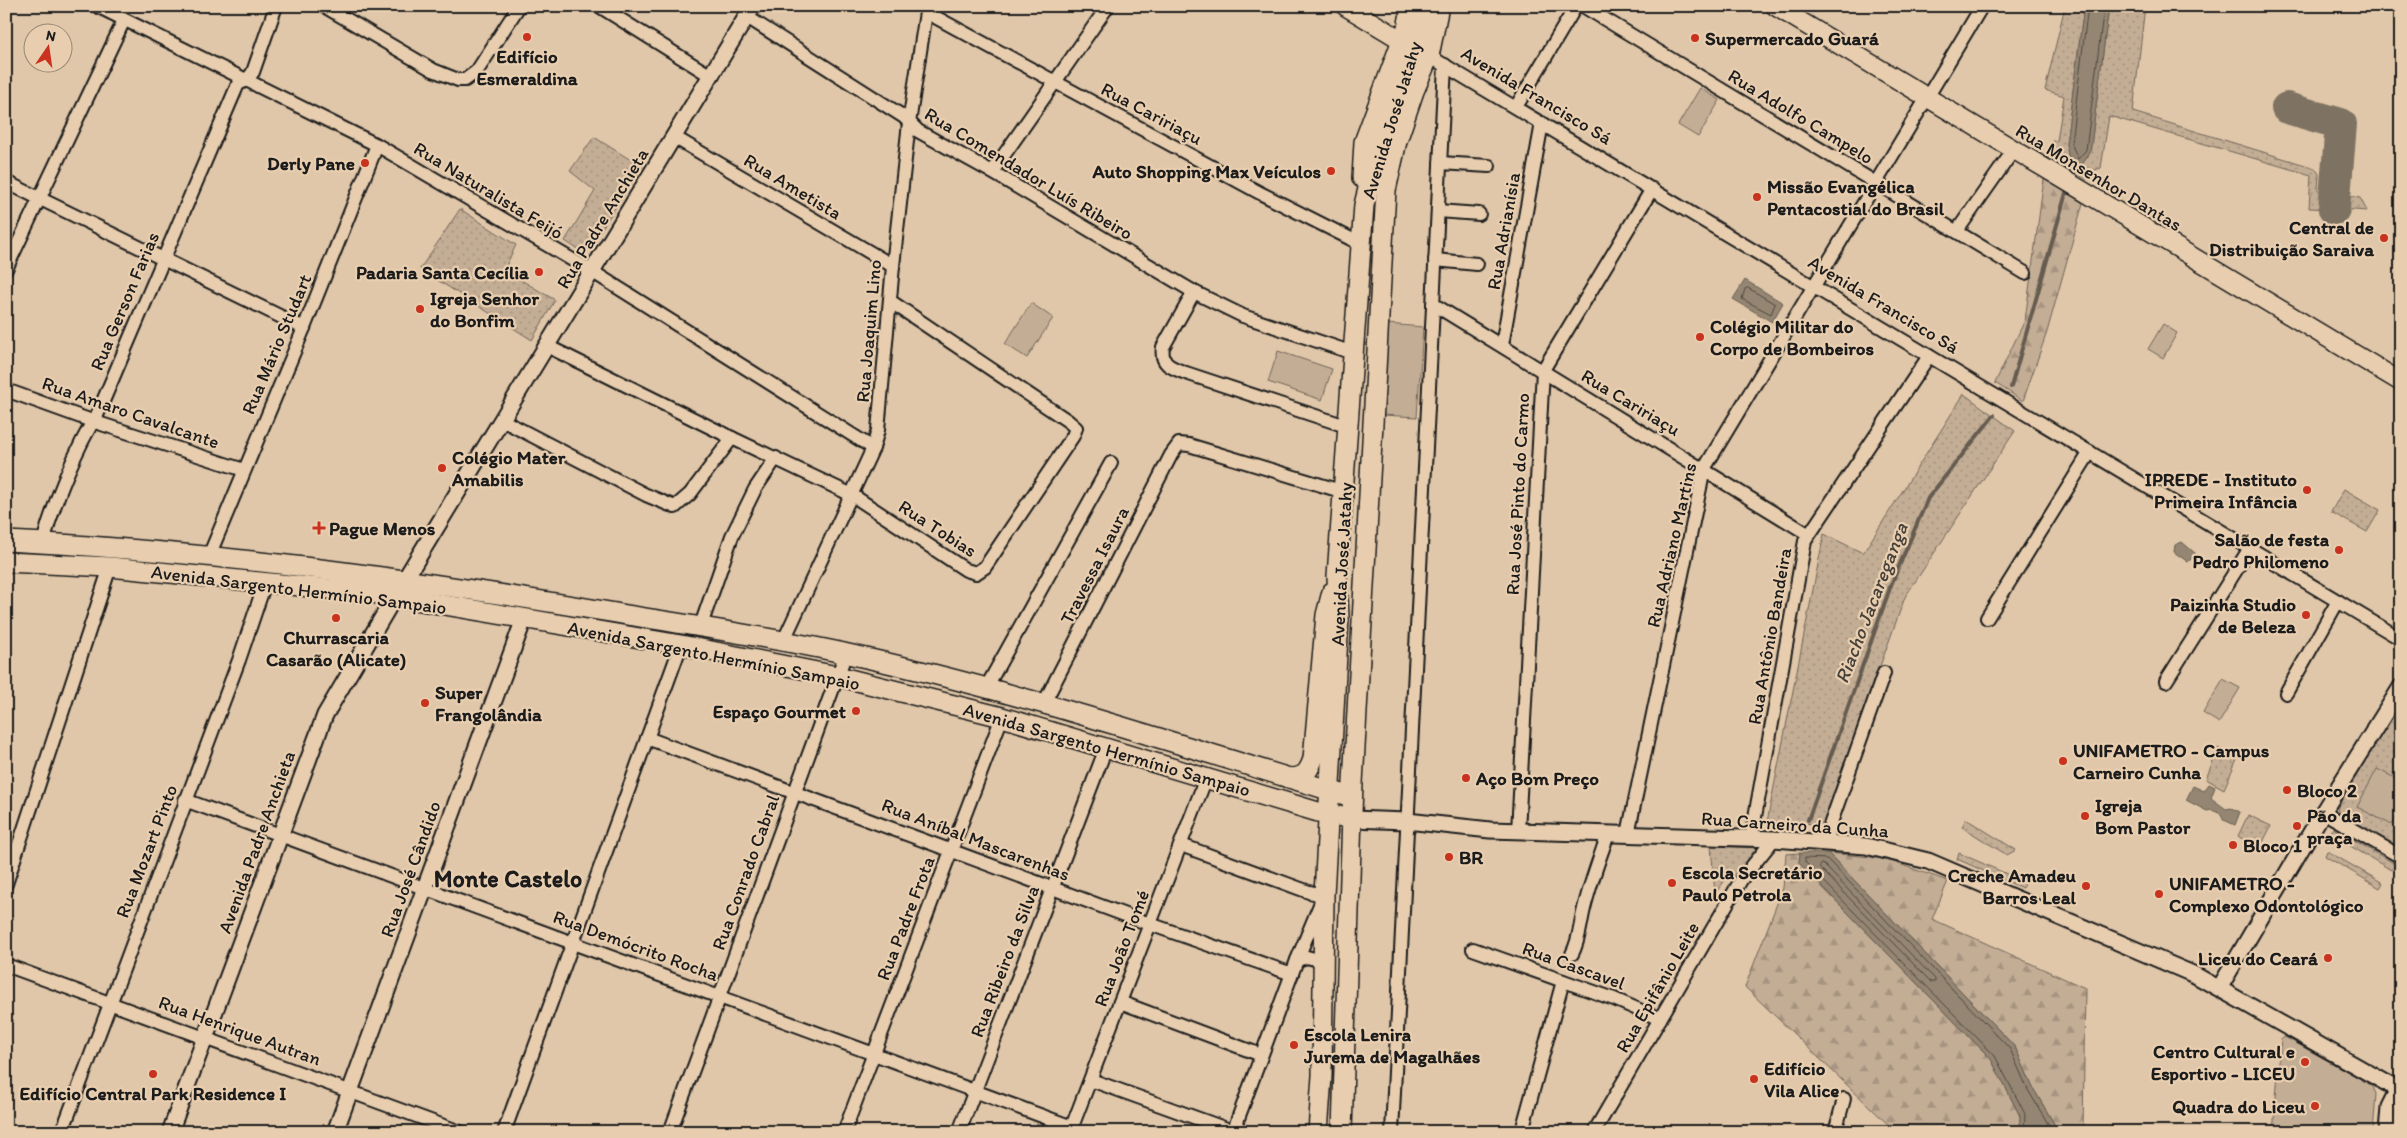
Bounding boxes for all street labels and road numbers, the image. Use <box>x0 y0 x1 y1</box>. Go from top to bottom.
street label: Avenida José Jatahy <box>1357 38 1426 202</box>
street label: Avenida Francisco Sá <box>1457 41 1616 150</box>
street label: Rua Adolfo Campelo <box>1724 64 1878 169</box>
street label: Rua Caririaçu <box>1097 77 1207 150</box>
street label: Rua Comendador Luís Ribeiro <box>920 102 1137 245</box>
street label: Rua Monsenhor Dantas <box>2012 119 2186 236</box>
street label: Rua Naturalista Feijó <box>410 137 568 244</box>
street label: Rua Padre Anchieta <box>551 144 654 293</box>
street label: Rua Ametista <box>740 148 846 225</box>
street label: Rua Adrianísia <box>1482 170 1525 292</box>
street label: Rua Gerson Farias <box>85 228 164 374</box>
street label: Avenida Francisco Sá <box>1804 250 1963 359</box>
street label: Rua Joaquim Lino <box>851 259 886 403</box>
street label: Rua Mário Studart <box>237 271 316 418</box>
street label: Rua Caririaçu <box>1577 364 1685 441</box>
street label: Rua Amaro Cavalcante <box>39 371 222 454</box>
street label: Rua José Pinto do Carmo <box>1501 392 1534 596</box>
street label: Rua Adriano Martins <box>1641 460 1702 630</box>
street label: Avenida José Jatahy <box>1326 482 1357 646</box>
street label: Rua Tobias <box>894 495 981 562</box>
street label: Travessa Isaura <box>1055 502 1134 628</box>
street label: Rua Antônio Bandeira <box>1743 546 1796 726</box>
street label: Avenida Sargento Hermínio Sampaio <box>150 560 448 619</box>
street label: Avenida Sargento Hermínio Sampaio <box>566 616 862 695</box>
street label: Avenida Sargento Hermínio Sampaio <box>961 697 1253 802</box>
street label: Avenida Padre Anchieta <box>213 748 300 936</box>
street label: Rua Mozart Pinto <box>110 781 182 921</box>
street label: Rua Conrado Cabral <box>707 791 785 953</box>
street label: Rua Aníbal Mascarenhas <box>879 793 1073 886</box>
street label: Rua José Cândido <box>375 798 446 940</box>
street label: Rua Carneiro da Cunha <box>1700 806 1890 843</box>
street label: Rua Padre Frota <box>871 853 940 984</box>
street label: Rua Ribeiro da Silva <box>965 882 1044 1041</box>
street label: Rua João Tomé <box>1089 887 1154 1010</box>
street label: Rua Demócrito Rocha <box>550 905 722 986</box>
street label: Rua Epifânio Leite <box>1611 918 1704 1057</box>
street label: Rua Cascavel <box>1519 936 1629 995</box>
street label: Rua Henrique Autran <box>155 990 324 1071</box>

